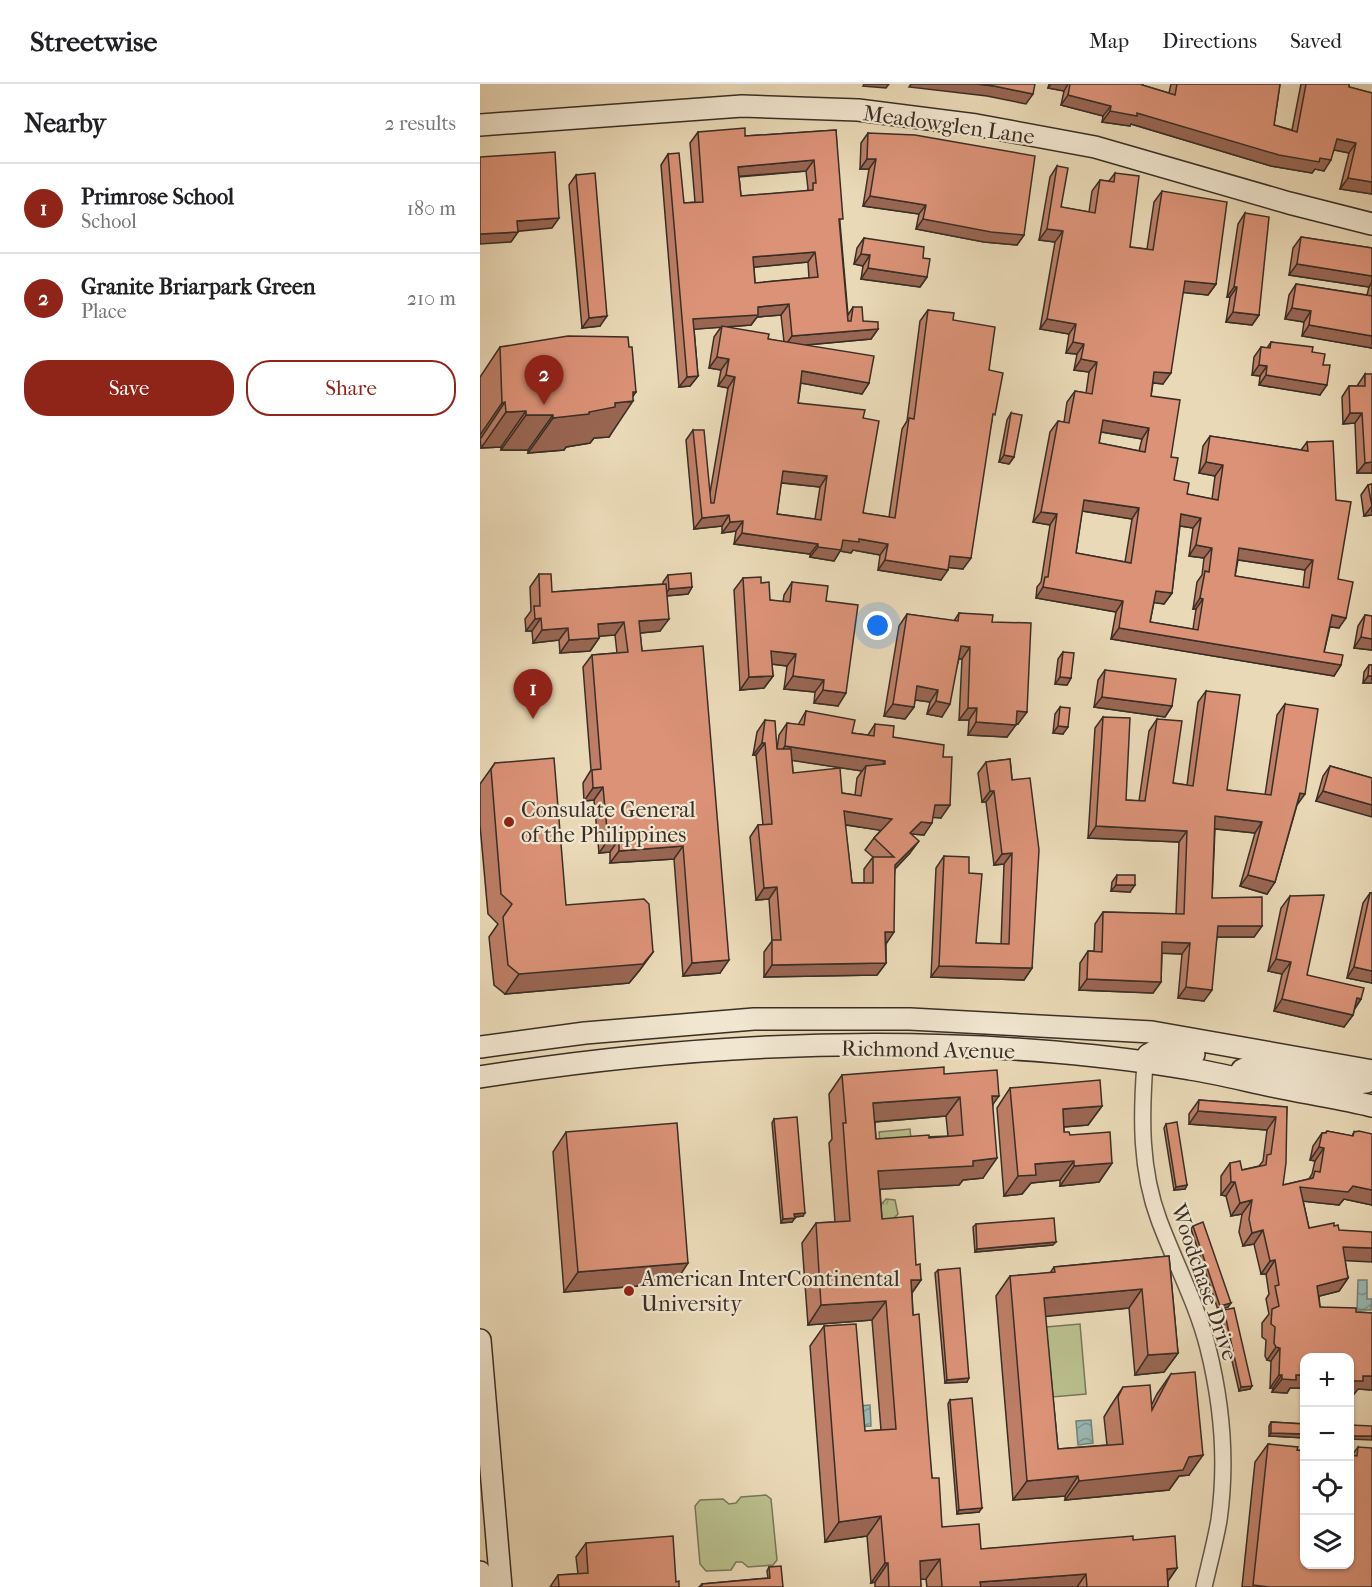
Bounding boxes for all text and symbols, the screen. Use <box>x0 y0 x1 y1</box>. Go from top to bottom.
text: Streetwise <box>30 25 157 58</box>
text: Map <box>1089 29 1129 53</box>
text: Directions <box>1162 29 1257 53</box>
text: Saved <box>1290 29 1342 53</box>
street label: Meadowglen Lane <box>862 100 1036 150</box>
text: Nearby <box>24 108 106 139</box>
text: 2 results <box>385 112 456 135</box>
text: Primrose School <box>81 184 234 210</box>
text: 1 <box>40 197 47 220</box>
text: 180 m <box>407 197 456 220</box>
text: School <box>81 210 137 233</box>
text: Granite Briarpark Green <box>81 274 316 300</box>
text: 2 <box>38 287 49 310</box>
text: 210 m <box>407 287 456 310</box>
text: Place <box>81 300 127 323</box>
pin: 2 <box>524 356 564 405</box>
button: Save <box>24 360 234 416</box>
button: Share <box>246 360 456 416</box>
your location <box>863 611 892 640</box>
pin: 1 <box>514 670 552 719</box>
place label: Consulate General of the Philippines <box>521 797 696 848</box>
marker: Consulate General of the Philippines <box>502 815 516 829</box>
street label: Richmond Avenue <box>841 1035 1015 1065</box>
street label: Woodchase Drive <box>1165 1200 1243 1364</box>
place label: American InterContinental University <box>640 1266 900 1317</box>
marker: American InterContinental University <box>622 1284 636 1298</box>
map controls <box>1300 1353 1354 1569</box>
button: + <box>1300 1353 1354 1407</box>
button: − <box>1300 1407 1354 1461</box>
button: locate <box>1300 1461 1354 1515</box>
button: layers <box>1300 1515 1354 1569</box>

